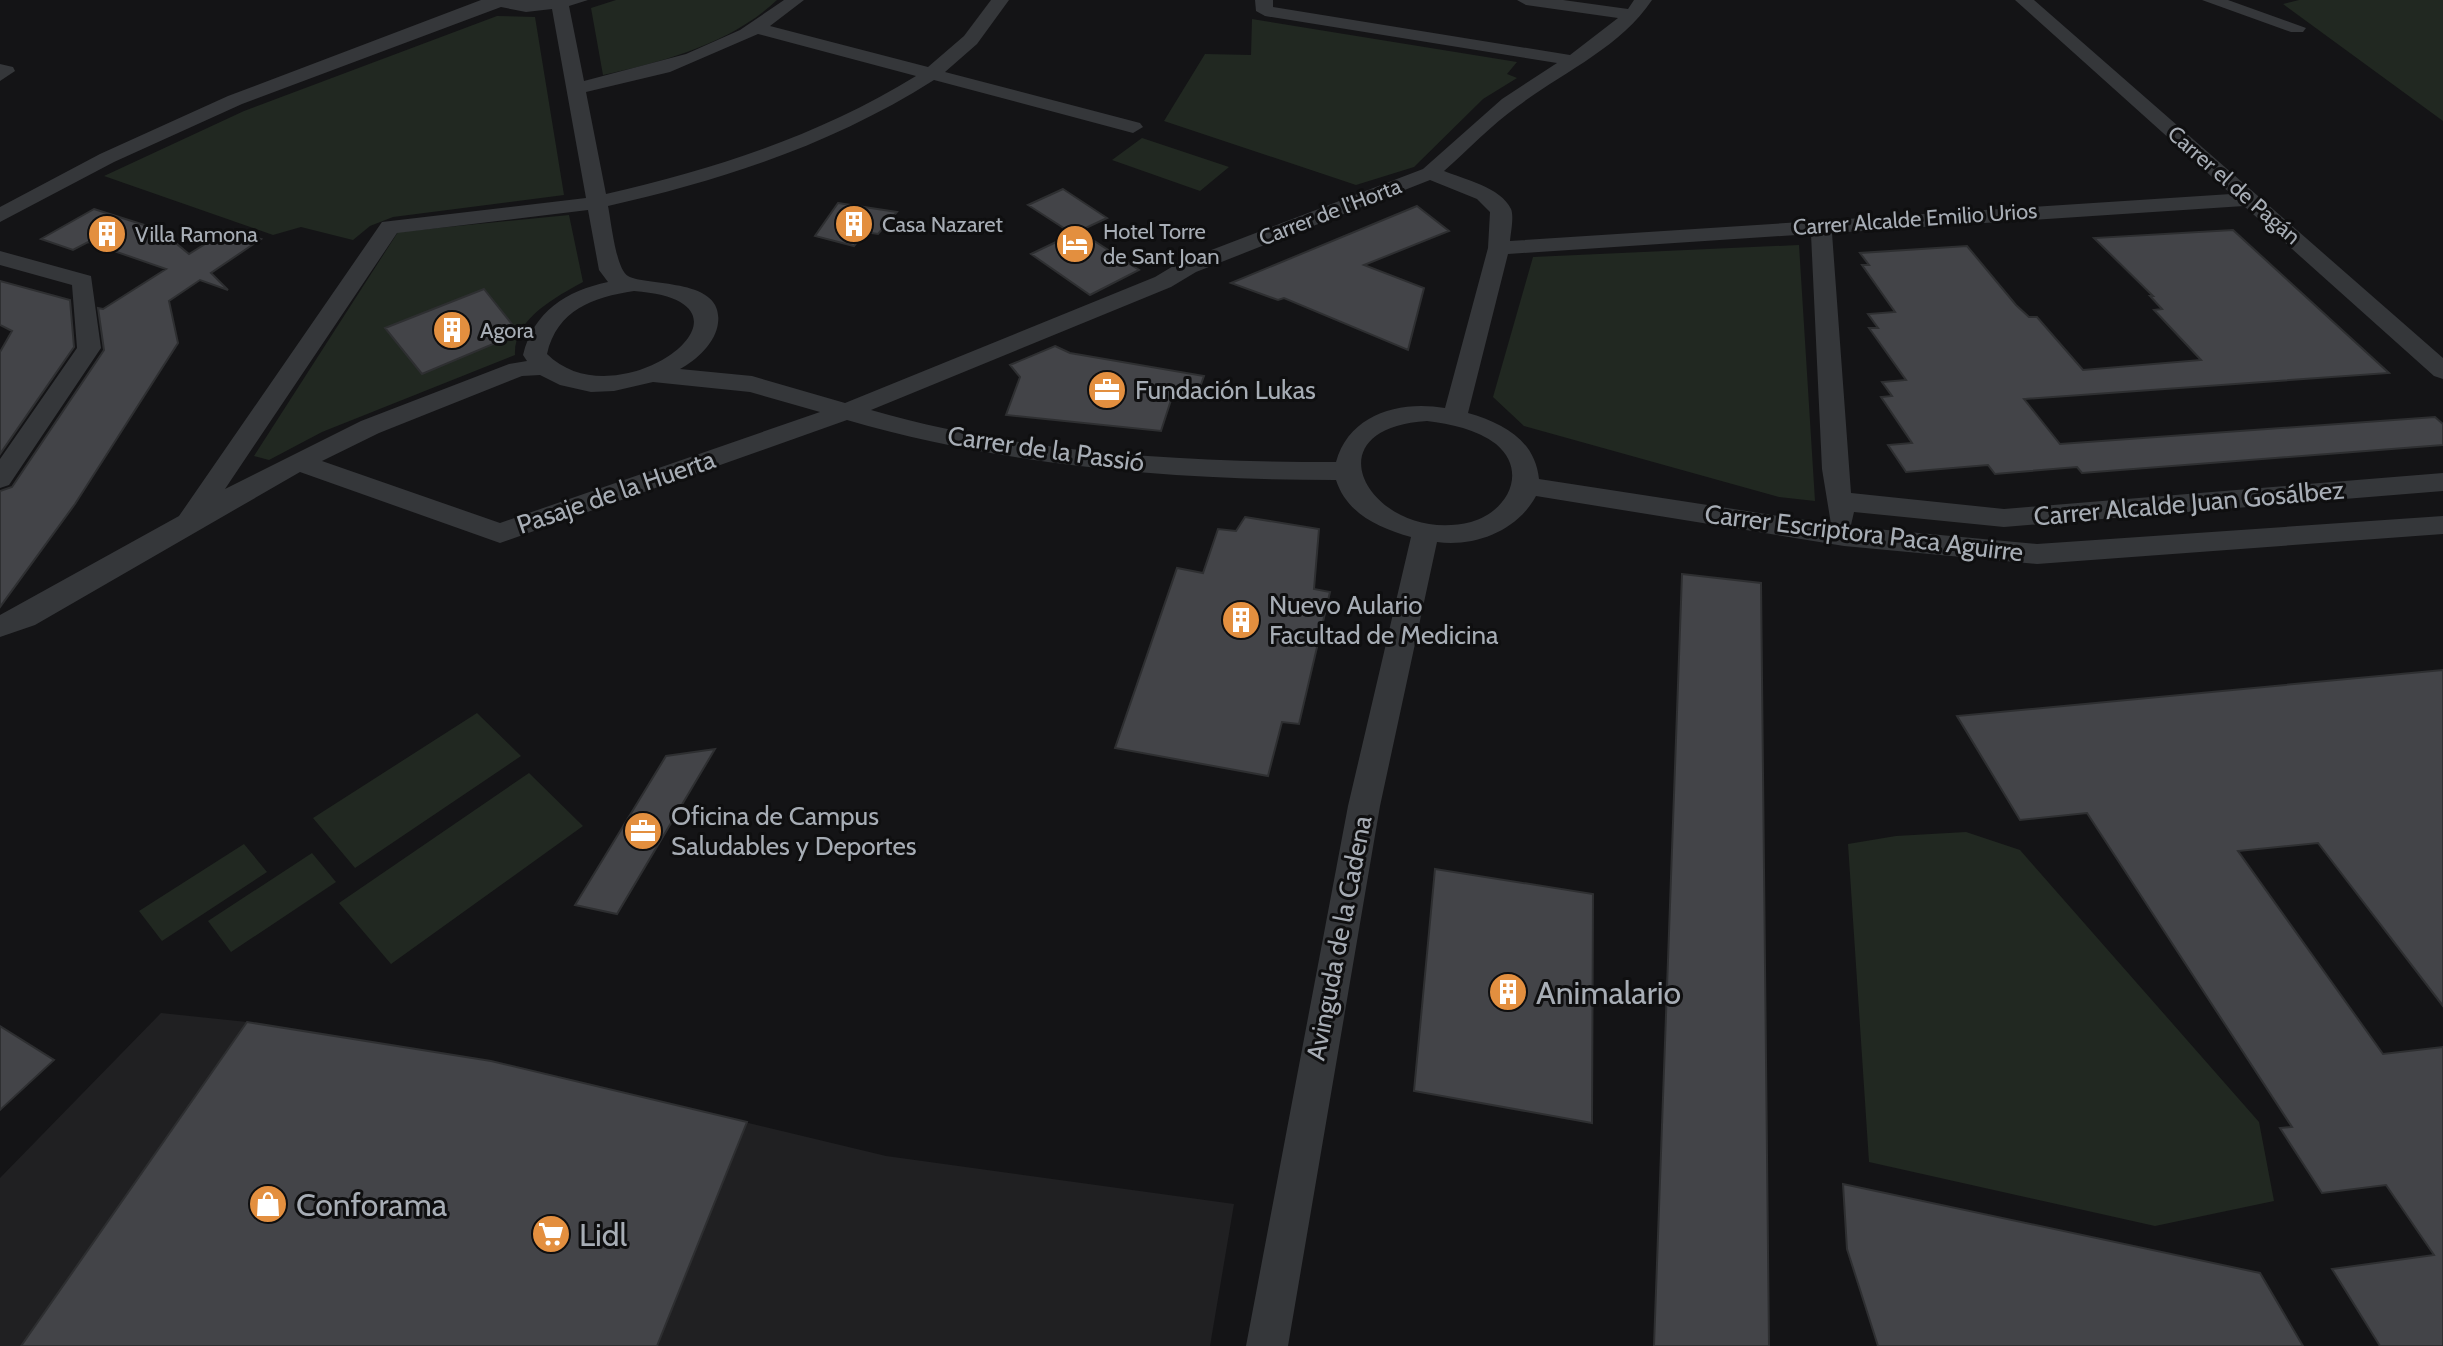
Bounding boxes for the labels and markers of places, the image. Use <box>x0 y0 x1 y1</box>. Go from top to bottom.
building icon: Casa Nazaret <box>833 203 875 245</box>
place label: Casa Nazaret <box>882 211 1003 238</box>
building icon: Villa Ramona <box>86 213 128 255</box>
place label: Hotel Torre de Sant Joan <box>1103 218 1220 270</box>
place label: Villa Ramona <box>135 221 258 248</box>
hotel icon: Hotel Torre de Sant Joan <box>1054 223 1096 265</box>
building icon: Agora <box>431 309 473 351</box>
place label: Agora <box>480 317 534 344</box>
office icon: Fundación Lukas <box>1086 369 1128 411</box>
place label: Fundación Lukas <box>1135 374 1316 406</box>
place label: Nuevo Aulario Facultad de Medicina <box>1269 589 1499 651</box>
building icon: Nuevo Aulario Facultad de Medicina <box>1220 599 1262 641</box>
place label: Oficina de Campus Saludables y Deportes <box>671 800 917 862</box>
office icon: Oficina de Campus Saludables y Deportes <box>622 810 664 852</box>
building icon: Animalario <box>1487 971 1529 1013</box>
place label: Animalario <box>1536 973 1681 1012</box>
shop icon: Conforama <box>247 1183 289 1225</box>
place label: Conforama <box>296 1185 448 1224</box>
supermarket icon: Lidl <box>530 1213 572 1255</box>
place label: Lidl <box>579 1215 628 1254</box>

